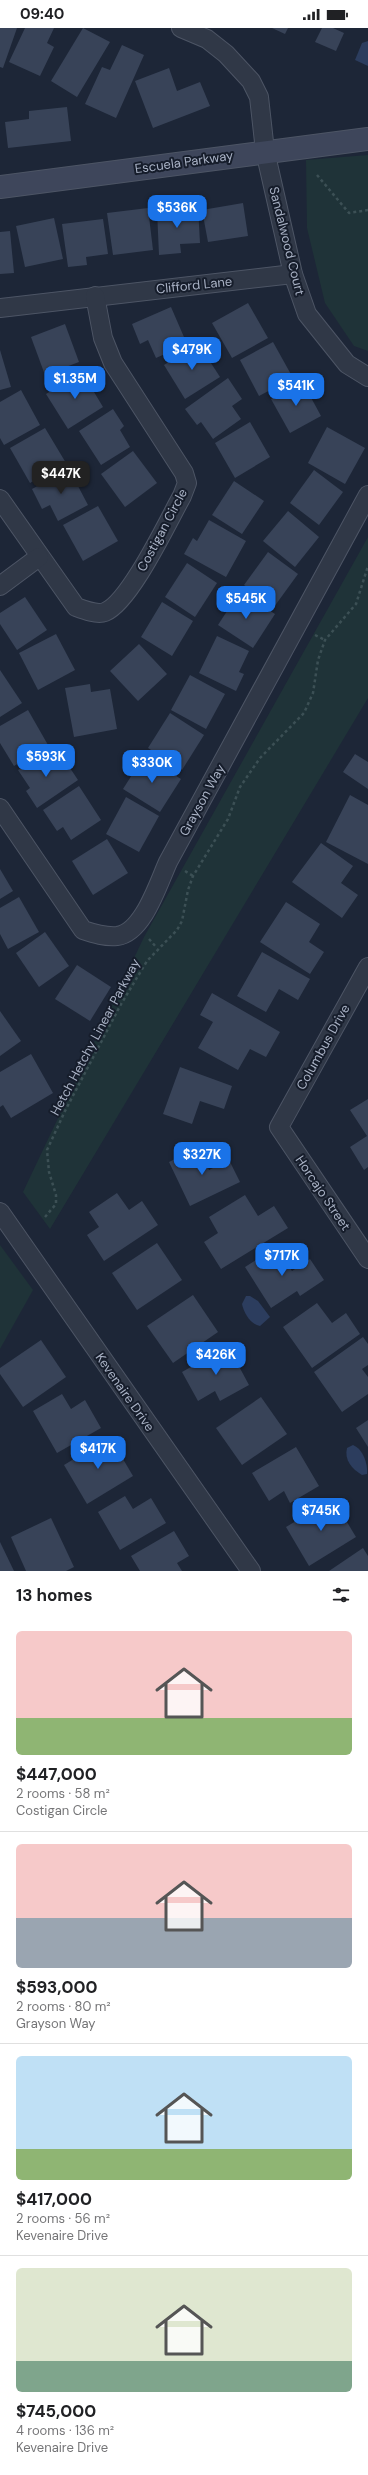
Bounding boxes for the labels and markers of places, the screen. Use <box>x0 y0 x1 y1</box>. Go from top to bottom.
pin: $536K <box>149 195 205 229</box>
pin: $479K <box>164 337 220 371</box>
pin: $1.35M <box>42 366 108 400</box>
pin: $541K <box>268 373 324 407</box>
pin: $447K <box>33 461 89 495</box>
pin: $545K <box>218 586 274 620</box>
pin: $593K <box>18 744 74 778</box>
pin: $330K <box>124 750 180 784</box>
pin: $327K <box>174 1142 230 1176</box>
pin: $717K <box>254 1243 310 1277</box>
pin: $426K <box>188 1342 244 1376</box>
pin: $417K <box>70 1436 126 1470</box>
pin: $745K <box>293 1498 349 1532</box>

